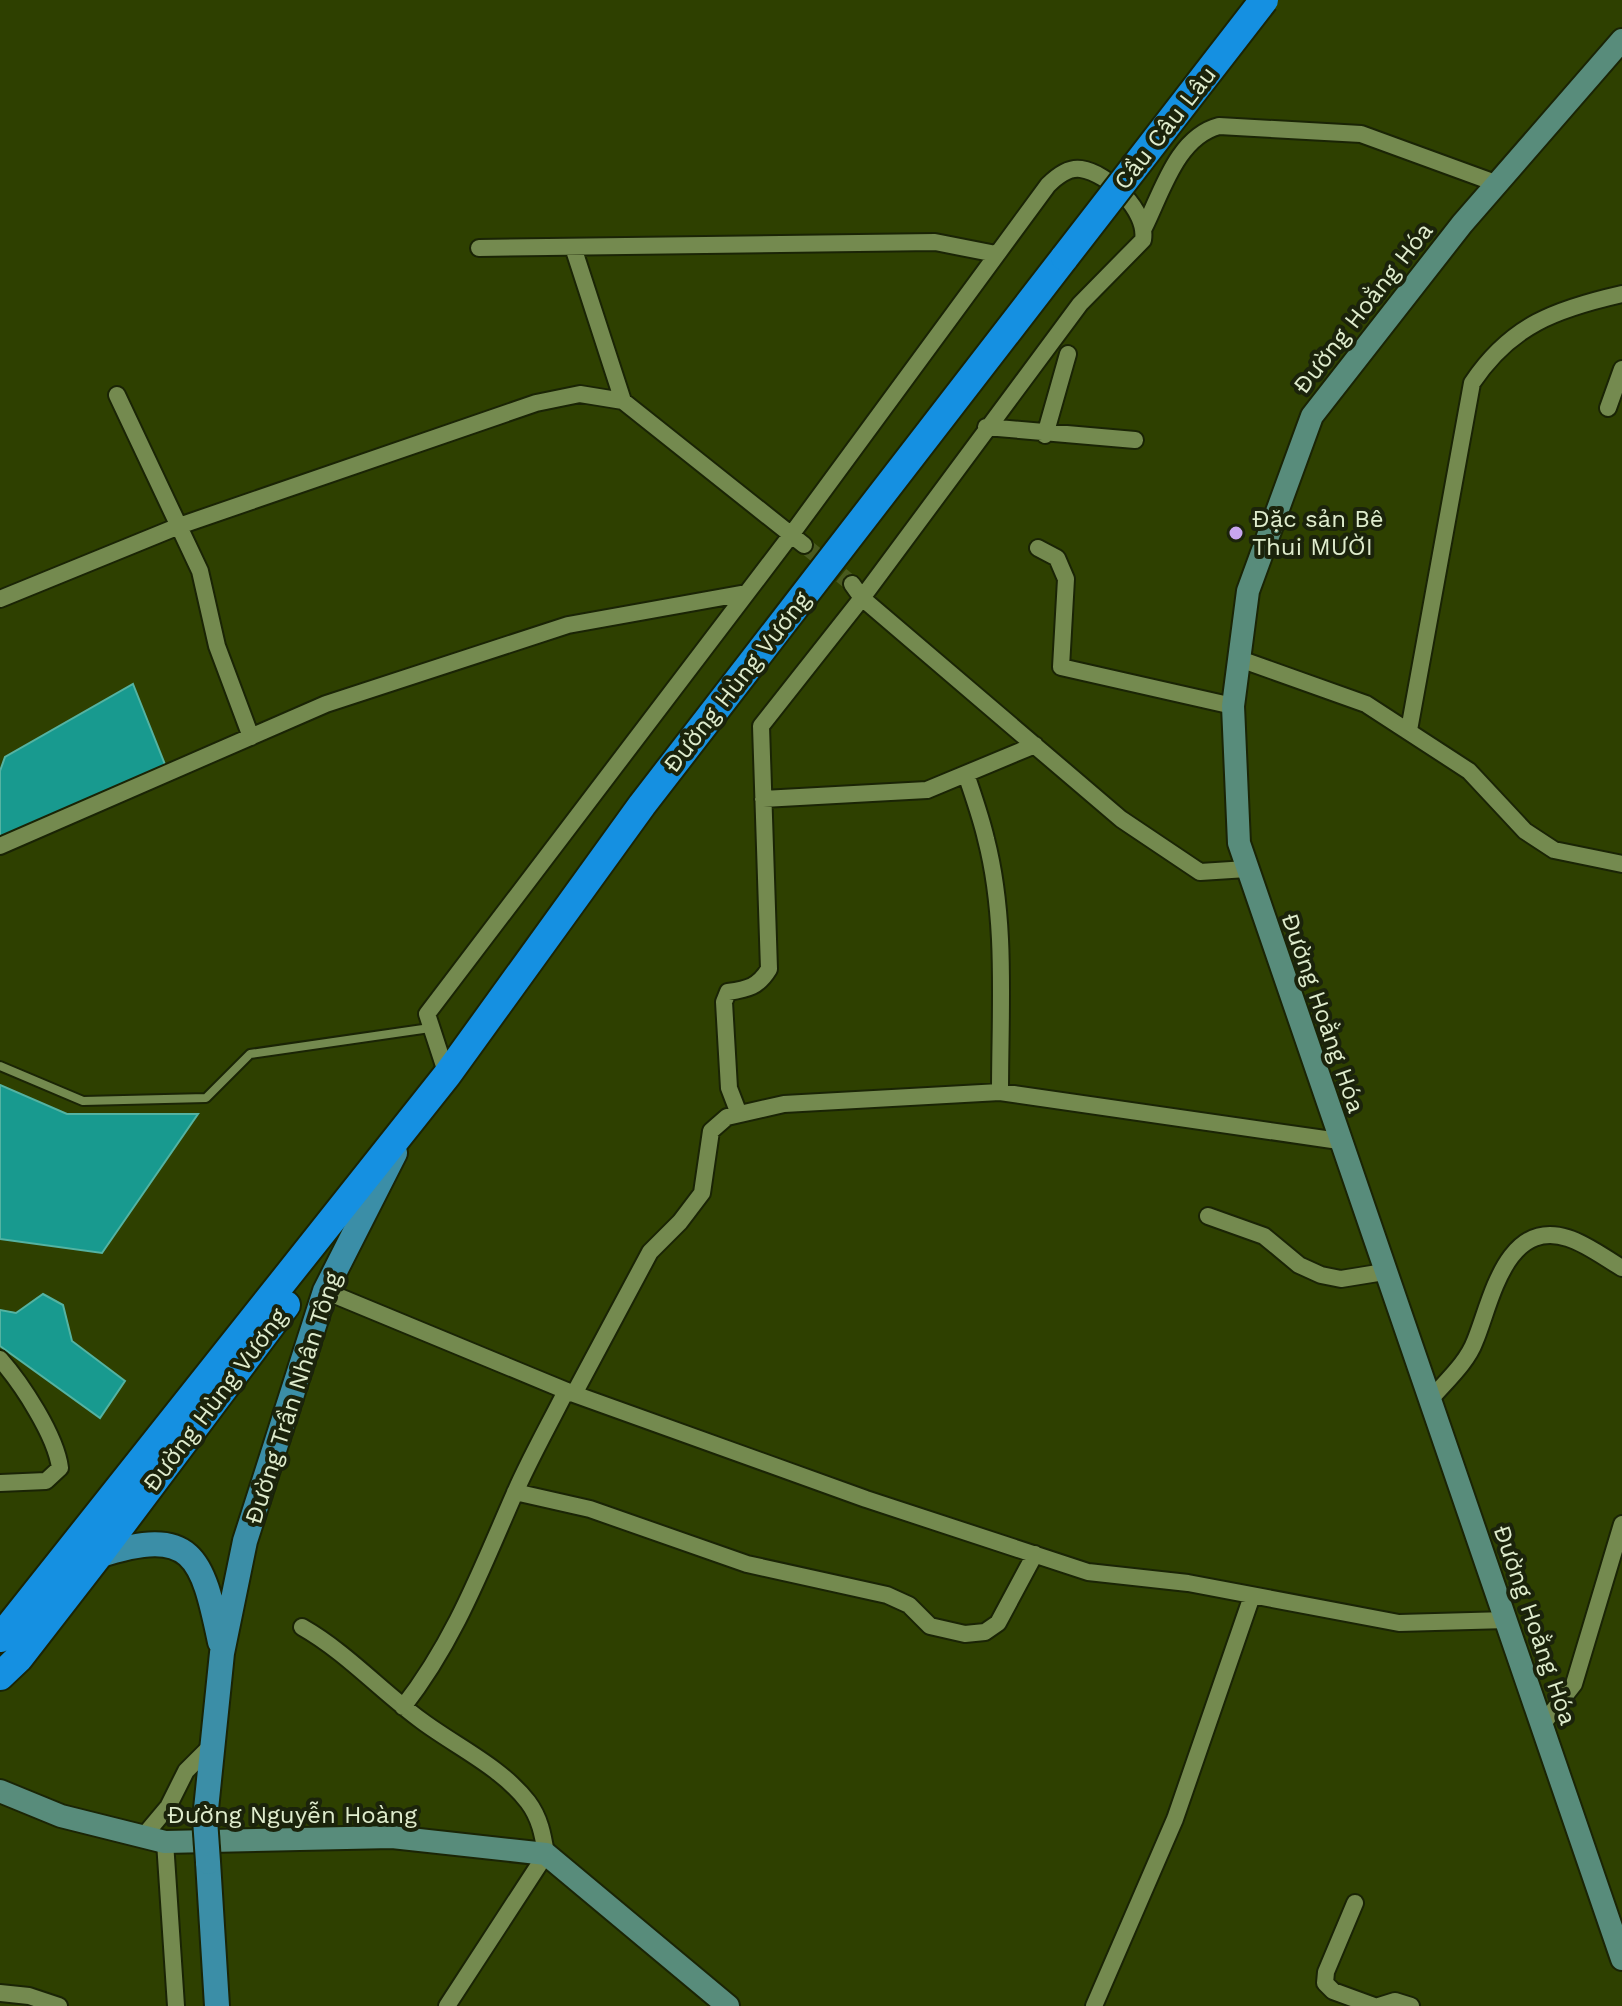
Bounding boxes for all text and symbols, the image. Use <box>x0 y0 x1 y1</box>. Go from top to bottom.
street label: Cầu Câu Lâu <box>1108 61 1222 195</box>
street label: Đường Hoằng Hóa <box>1288 217 1438 399</box>
place label: Đặc sản Bê Thui MƯỜI <box>1252 505 1384 561</box>
marker: Đặc sản Bê Thui MƯỜI <box>1227 524 1245 542</box>
street label: Đường Hùng Vương <box>658 586 816 778</box>
street label: Đường Hoằng Hóa <box>1276 909 1370 1117</box>
street label: Đường Trần Nhân Tông <box>239 1268 347 1527</box>
street label: Đường Hùng Vương <box>137 1303 293 1497</box>
street label: Đường Hoằng Hóa <box>1488 1521 1582 1729</box>
street label: Đường Nguyễn Hoàng <box>167 1801 417 1829</box>

